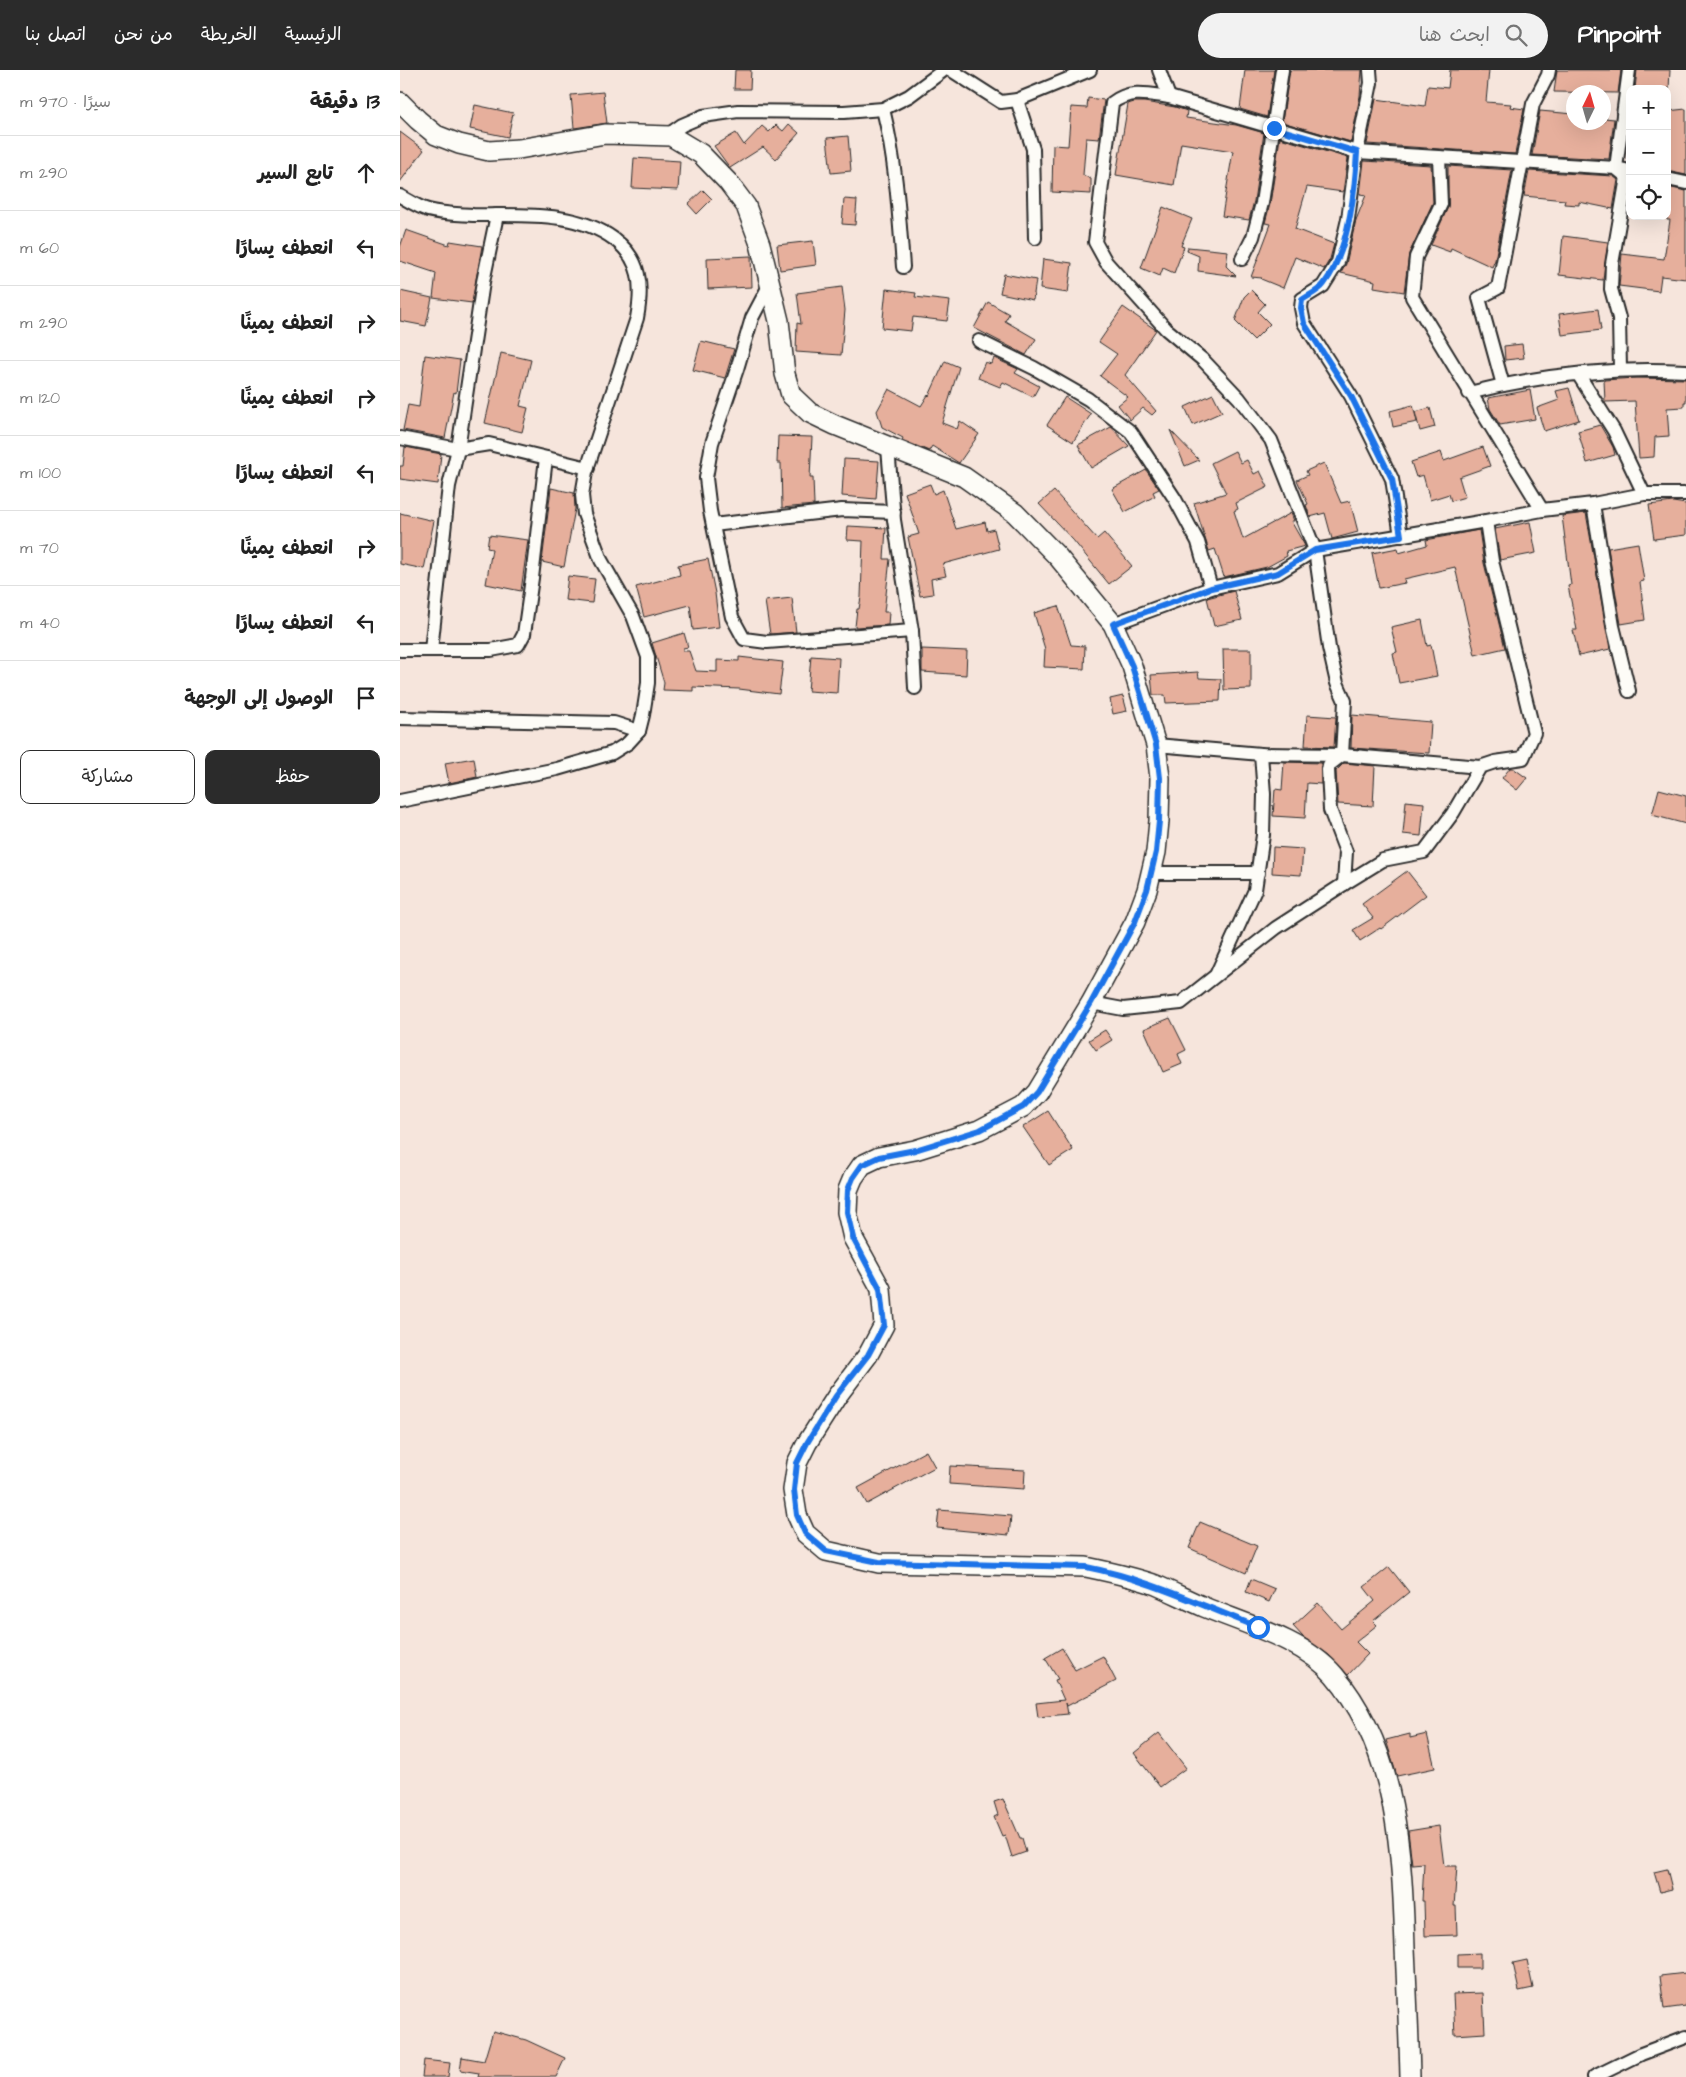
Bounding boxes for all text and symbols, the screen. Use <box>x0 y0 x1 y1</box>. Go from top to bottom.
search box <box>1198 13 1548 58</box>
text: Pinpoint <box>1578 18 1661 52</box>
icon: search <box>1502 21 1530 49</box>
text: اتصل بنا <box>25 22 86 47</box>
text: من نحن <box>114 22 173 47</box>
text: الخريطة <box>201 22 257 47</box>
text: الرئيسية <box>285 22 341 47</box>
text: ابحث هنا <box>1419 22 1490 49</box>
north arrow <box>1566 85 1611 130</box>
map controls <box>1626 85 1671 220</box>
button: + <box>1626 85 1671 130</box>
text: 13 دقيقة <box>310 87 380 116</box>
text: سيرًا · 970 m <box>20 91 111 113</box>
route end <box>1263 117 1286 140</box>
button: − <box>1626 130 1671 175</box>
icon: ahead <box>352 159 380 187</box>
text: تابع السير <box>258 160 333 187</box>
text: 290 m <box>20 162 67 184</box>
button: locate <box>1626 175 1671 220</box>
icon: left <box>352 234 380 262</box>
text: انعطف يسارًا <box>236 235 333 262</box>
text: 60 m <box>20 237 59 259</box>
icon: right <box>352 309 380 337</box>
text: انعطف يمينًا <box>241 310 333 337</box>
text: 290 m <box>20 312 67 334</box>
icon: right <box>352 384 380 412</box>
text: انعطف يمينًا <box>241 385 333 412</box>
text: 120 m <box>20 387 60 409</box>
icon: left <box>352 459 380 487</box>
text: انعطف يسارًا <box>236 460 333 487</box>
text: 100 m <box>20 462 61 484</box>
icon: right <box>352 534 380 562</box>
text: انعطف يمينًا <box>241 535 333 562</box>
text: 70 m <box>20 537 59 559</box>
icon: left <box>352 609 380 637</box>
text: انعطف يسارًا <box>236 610 333 637</box>
text: 40 m <box>20 612 60 634</box>
icon: arrive <box>352 684 380 712</box>
text: الوصول إلى الوجهة <box>184 685 333 712</box>
button: مشاركة <box>20 750 195 804</box>
button: حفظ <box>205 750 380 804</box>
route start <box>1247 1616 1270 1639</box>

